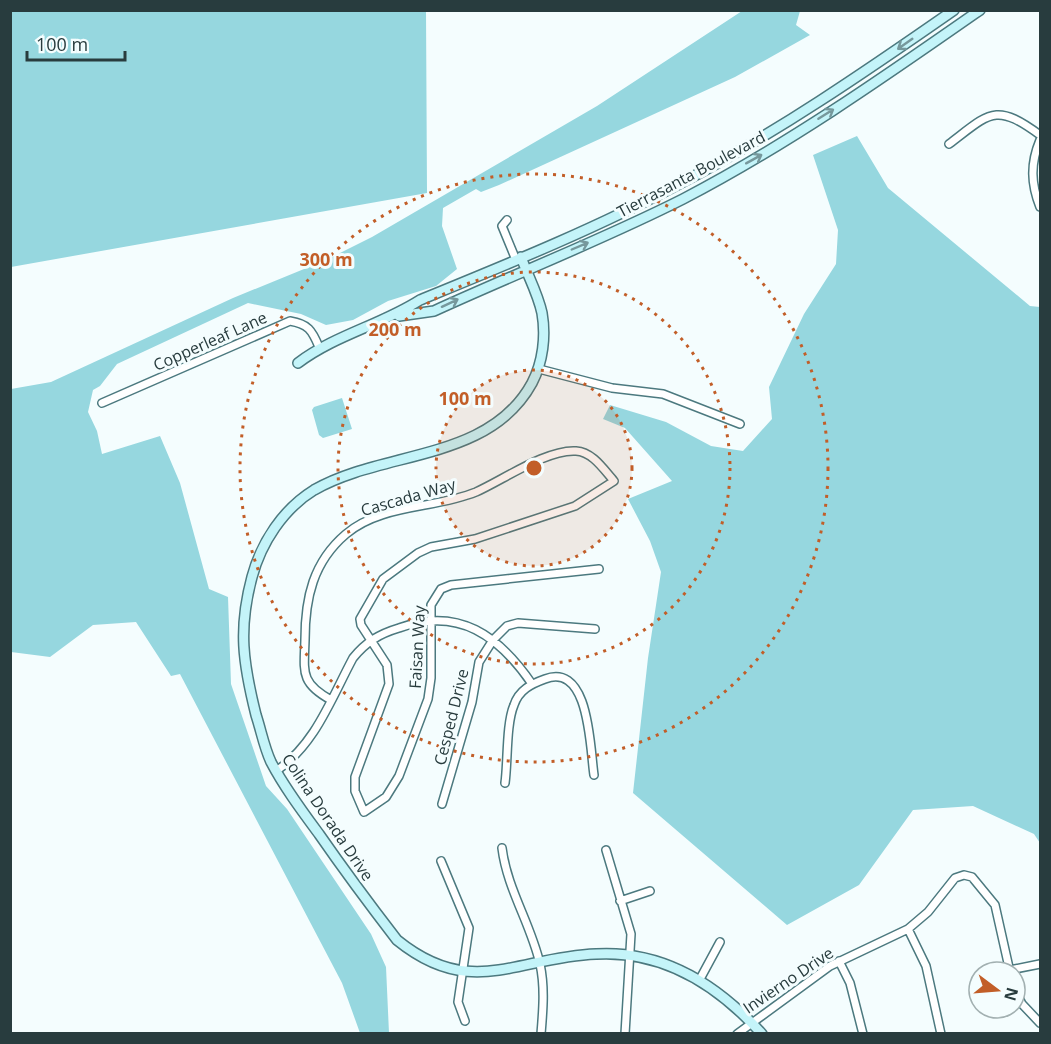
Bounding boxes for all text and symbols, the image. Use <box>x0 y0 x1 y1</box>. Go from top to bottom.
scale bar <box>27 24 124 62</box>
text: 100 m <box>36 32 88 56</box>
one-way arrow <box>898 38 914 50</box>
one-way arrow <box>817 108 834 120</box>
street label: Tierrasanta Boulevard <box>613 126 769 222</box>
one-way arrow <box>745 153 762 165</box>
one-way arrow <box>570 240 588 252</box>
text: 300 m <box>299 247 353 271</box>
one-way arrow <box>441 297 459 309</box>
street label: Copperleaf Lane <box>150 306 270 376</box>
text: 200 m <box>368 317 422 341</box>
text: 100 m <box>438 386 492 410</box>
centre of rings <box>524 458 544 478</box>
street label: Cascada Way <box>358 473 459 521</box>
street label: Faisan Way <box>404 604 430 689</box>
street label: Cesped Drive <box>428 667 474 767</box>
street label: Colina Dorada Drive <box>277 749 379 885</box>
street label: Invierno Drive <box>738 942 838 1018</box>
north arrow <box>967 960 1027 1020</box>
text: N <box>999 985 1024 1003</box>

